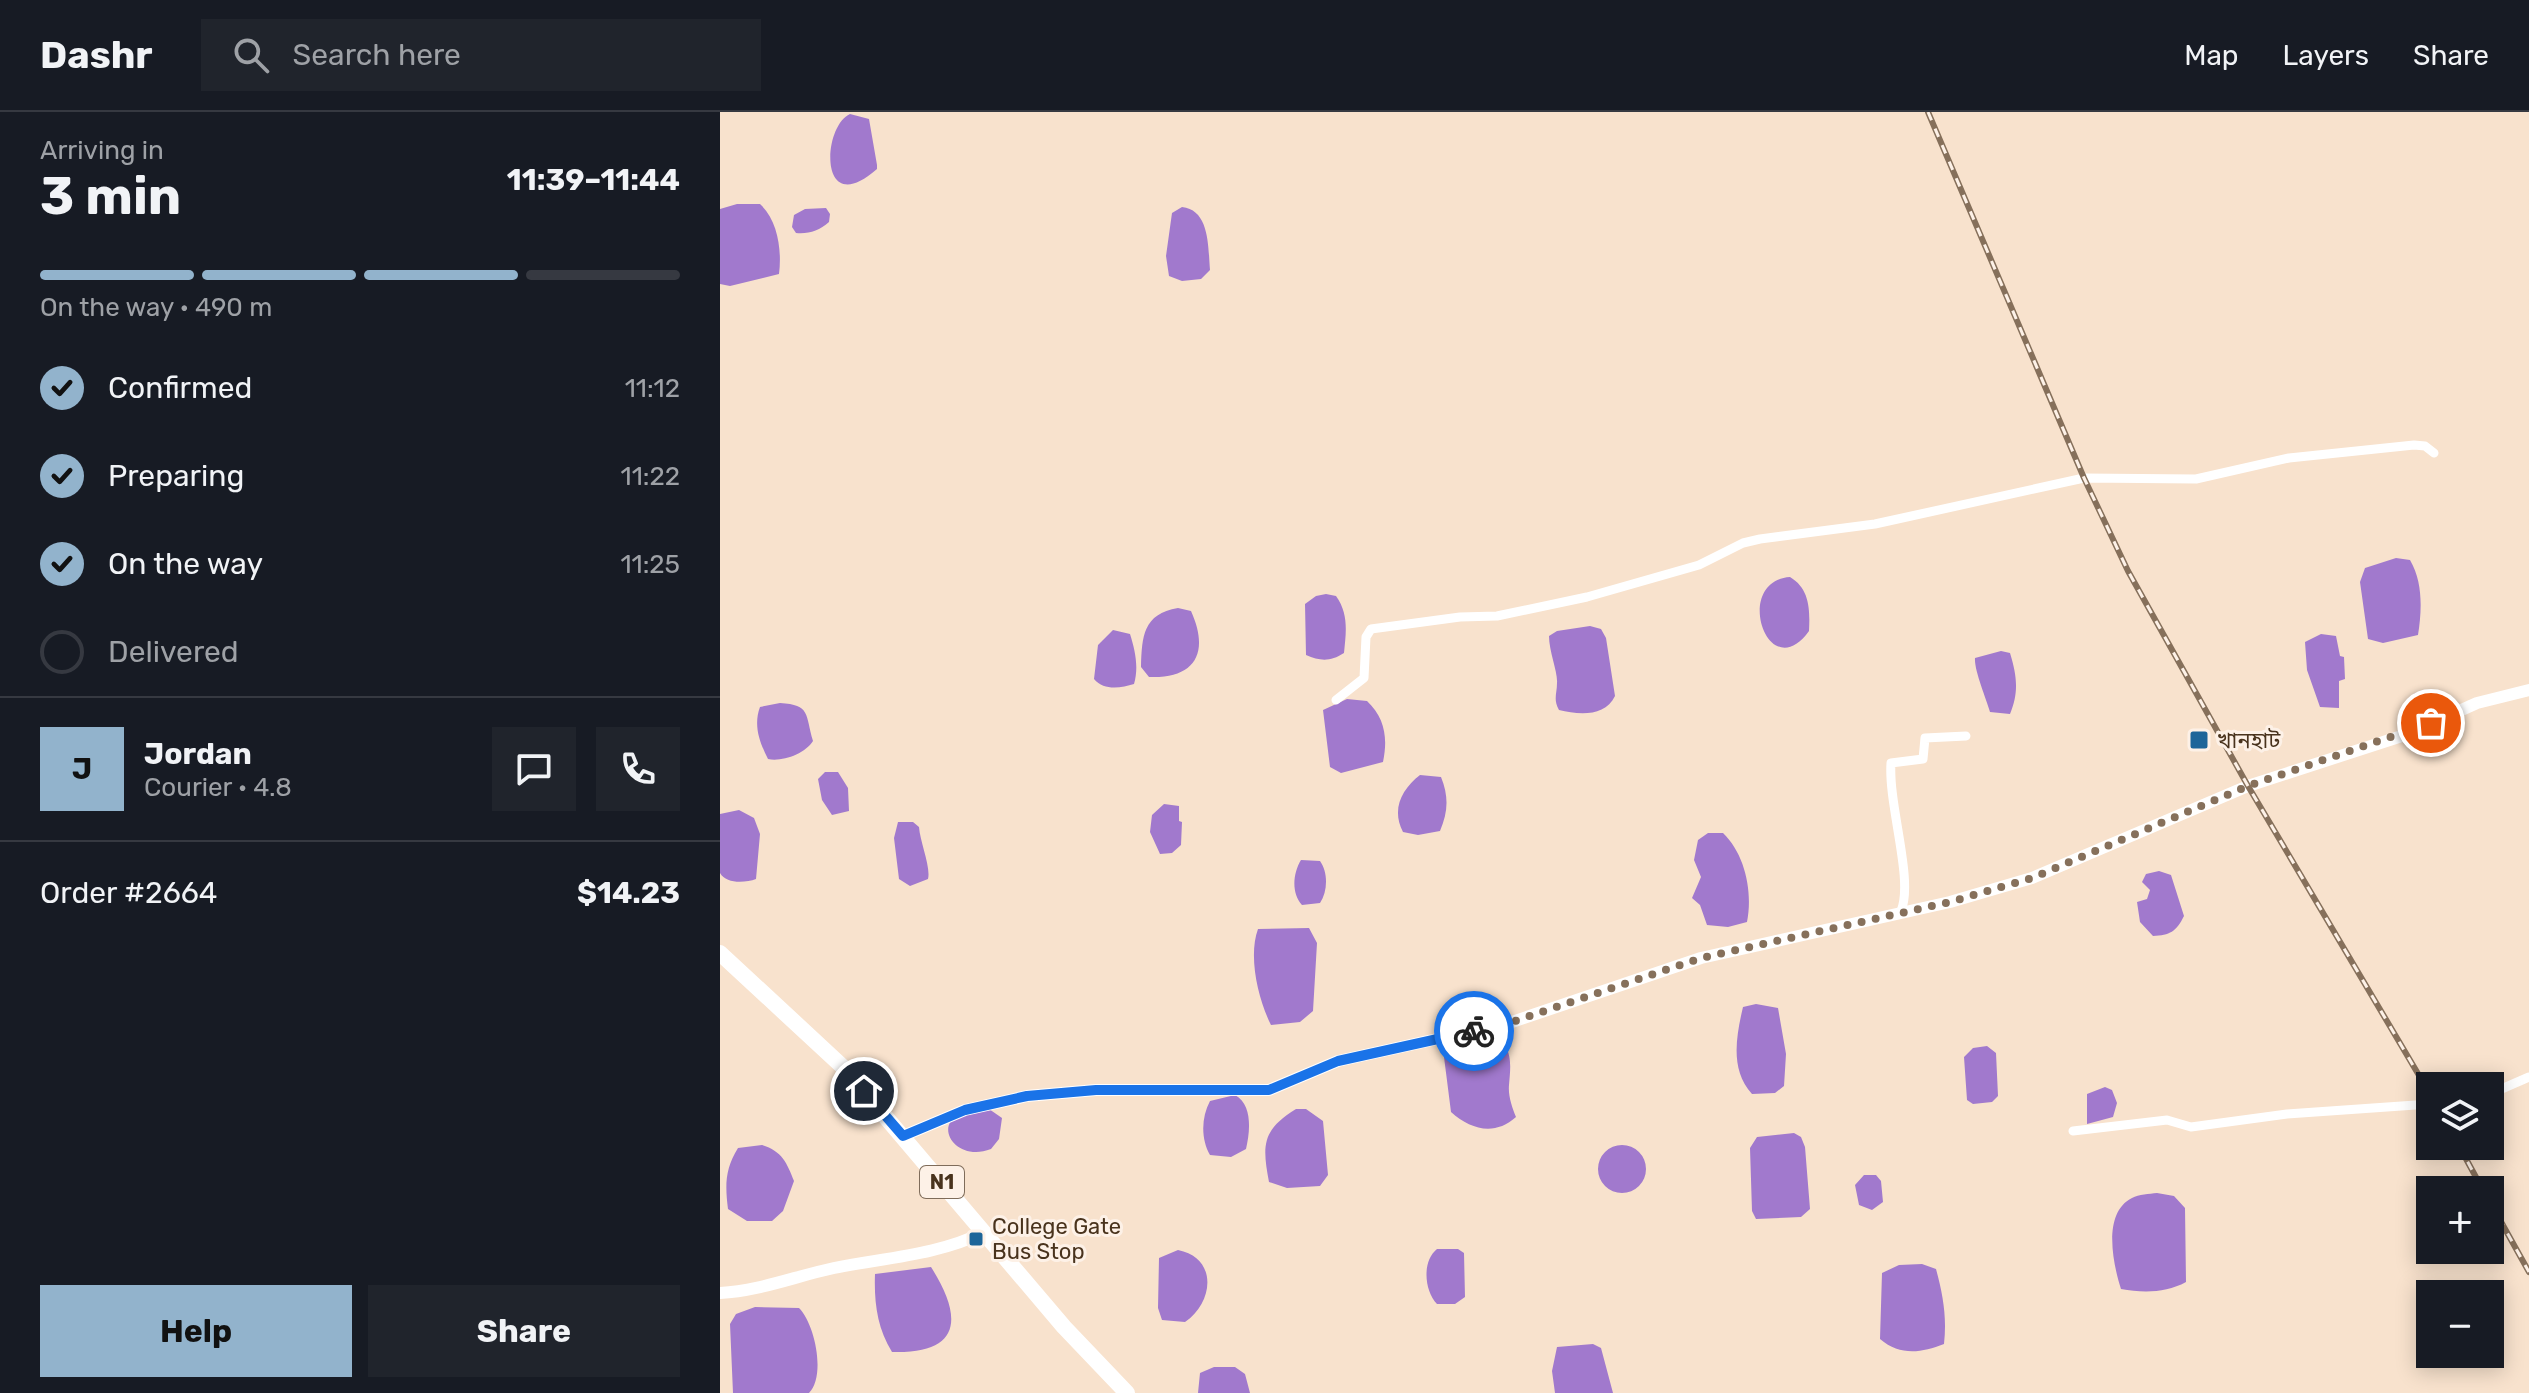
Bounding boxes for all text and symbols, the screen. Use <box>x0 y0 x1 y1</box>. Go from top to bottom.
search box <box>201 19 761 91</box>
text: Dashr <box>40 32 153 78</box>
icon: search <box>229 33 273 77</box>
text: Search here <box>293 37 461 73</box>
text: Map <box>2184 39 2239 72</box>
text: Layers <box>2283 39 2369 72</box>
text: Share <box>2413 39 2489 72</box>
text: Arriving in <box>40 135 164 166</box>
text: 11:39–11:44 <box>507 162 680 198</box>
text: 3 min <box>40 165 181 227</box>
text: On the way · 490 m <box>40 292 272 323</box>
icon: check <box>40 366 84 410</box>
text: Confirmed <box>108 370 252 406</box>
text: 11:12 <box>625 373 680 404</box>
icon: check <box>40 454 84 498</box>
text: Preparing <box>108 458 244 494</box>
text: 11:22 <box>621 461 680 492</box>
icon: check <box>40 542 84 586</box>
text: On the way <box>108 546 263 582</box>
text: 11:25 <box>620 549 680 580</box>
text: Delivered <box>108 634 239 670</box>
pin <box>2397 689 2465 757</box>
icon: bag <box>2409 701 2453 745</box>
button: chat <box>492 727 576 811</box>
button: phone <box>596 727 680 811</box>
place label: খানহাট <box>2217 727 2281 754</box>
marker: খানহাট <box>2188 729 2210 751</box>
text: Jordan <box>144 736 252 772</box>
text: J <box>72 751 92 787</box>
text: Courier · 4.8 <box>144 772 292 803</box>
text: Order #2664 <box>40 875 217 911</box>
text: $14.23 <box>577 875 680 911</box>
courier <box>1434 991 1514 1071</box>
icon: bike <box>1452 1009 1496 1053</box>
pin <box>830 1057 898 1125</box>
icon: home <box>842 1069 886 1113</box>
map controls <box>2416 1072 2504 1368</box>
button: layers <box>2416 1072 2504 1160</box>
road number: N1 <box>920 1166 964 1198</box>
button: + <box>2416 1176 2504 1264</box>
place label: College Gate Bus Stop <box>992 1213 1121 1265</box>
marker: College Gate Bus Stop <box>967 1230 985 1248</box>
button: − <box>2416 1280 2504 1368</box>
button: Help <box>40 1285 352 1377</box>
button: Share <box>368 1285 680 1377</box>

